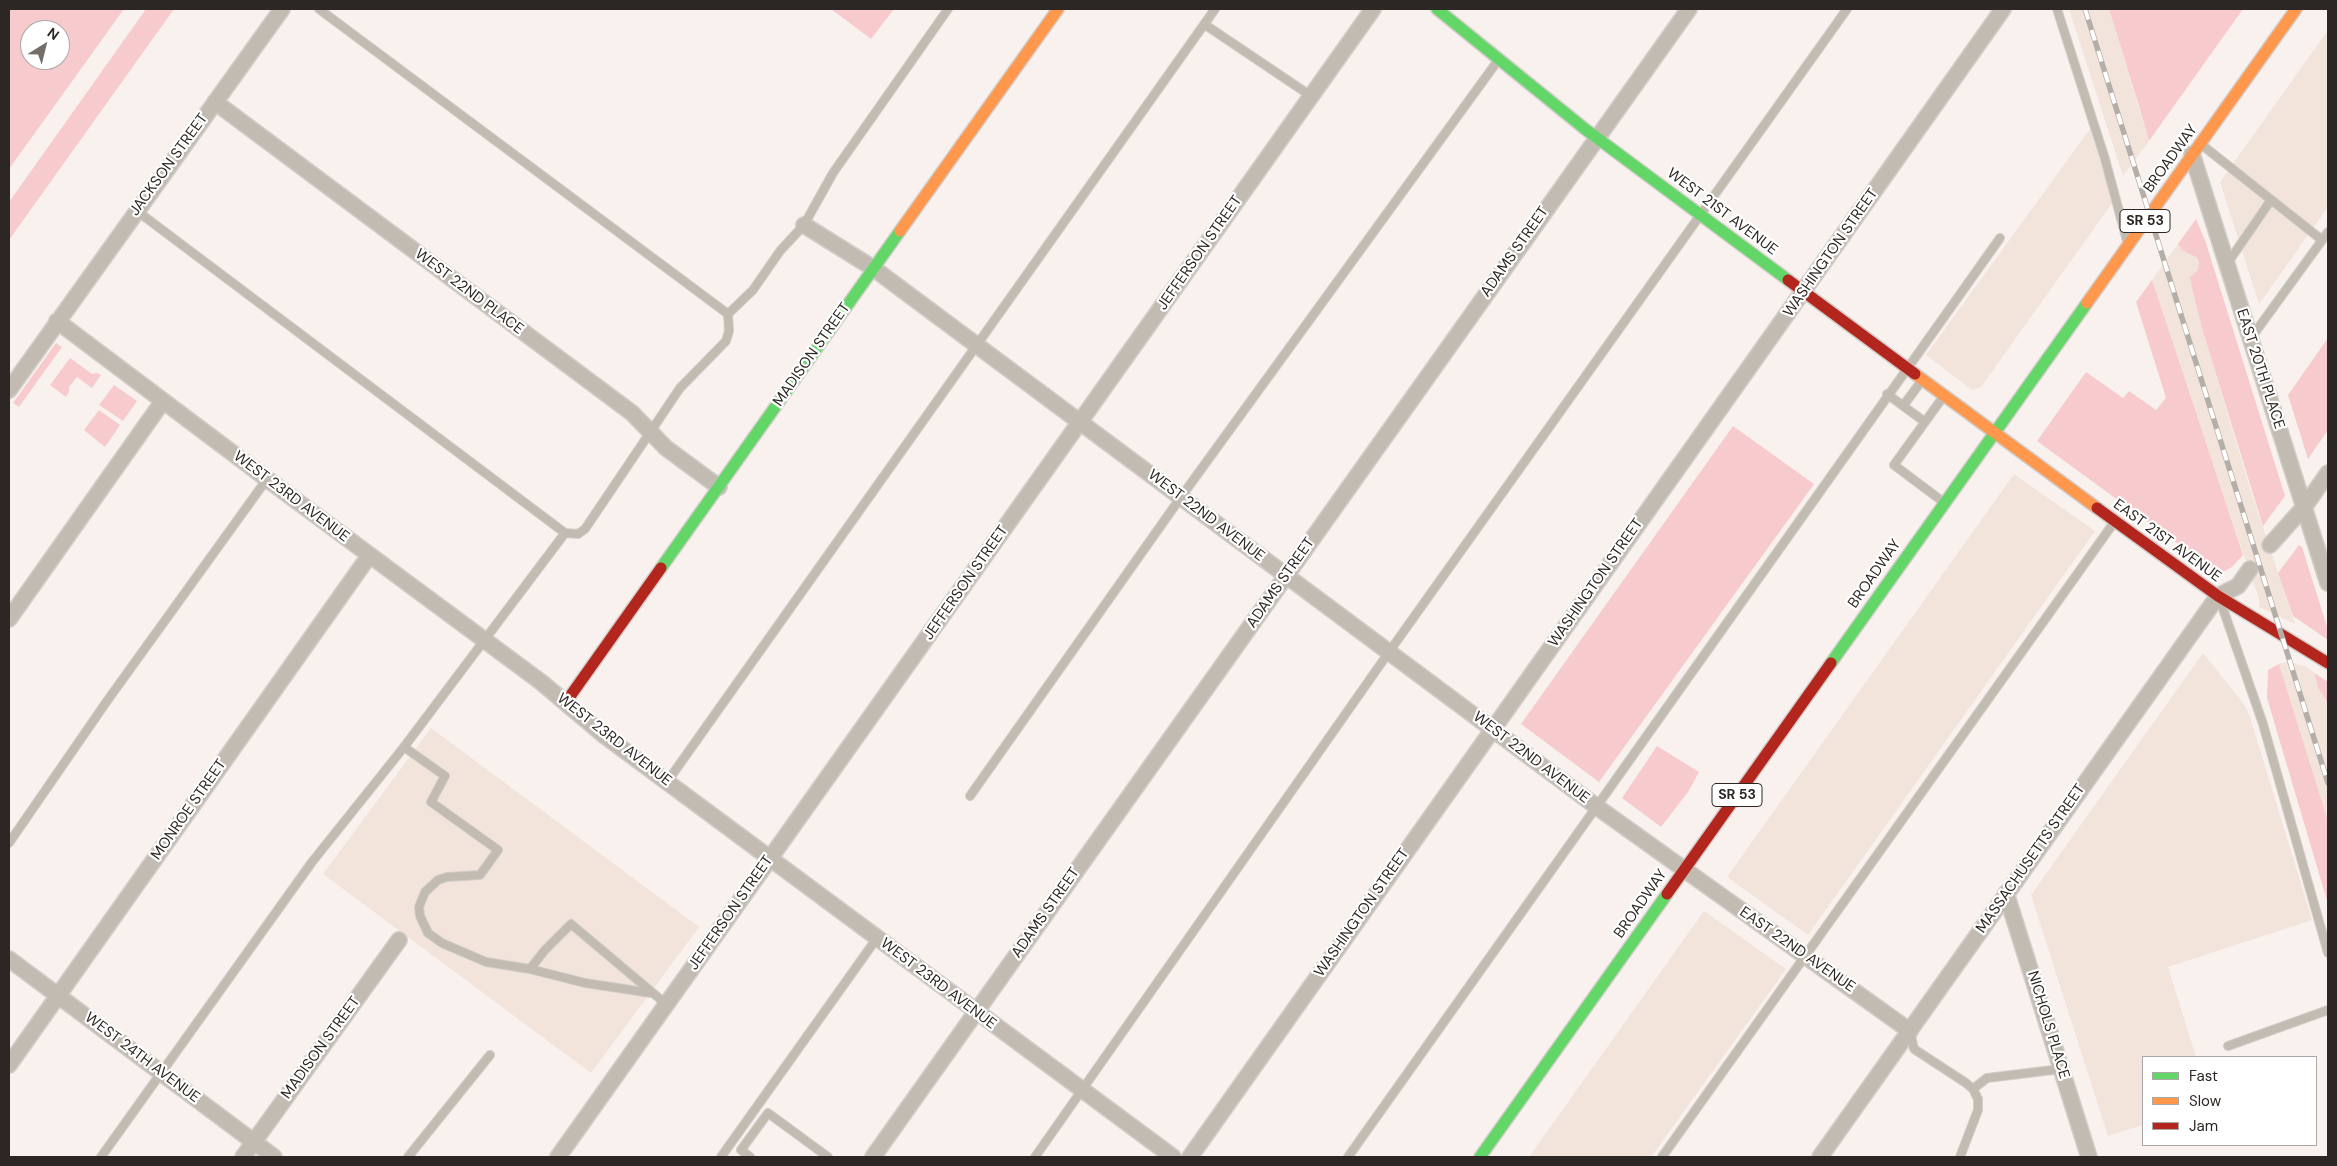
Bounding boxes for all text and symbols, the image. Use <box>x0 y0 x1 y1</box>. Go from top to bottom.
north arrow <box>20 20 70 70</box>
text: N <box>44 23 63 44</box>
street label: JACKSON STREET <box>126 110 212 220</box>
street label: BROADWAY <box>2140 121 2202 197</box>
street label: WEST 21ST AVENUE <box>1663 165 1781 259</box>
street label: WASHINGTON STREET <box>1780 185 1882 321</box>
street label: JEFFERSON STREET <box>1154 192 1246 314</box>
street label: ADAMS STREET <box>1477 203 1553 301</box>
road number: SR 53 <box>2120 210 2170 232</box>
street label: WEST 22ND PLACE <box>411 245 527 339</box>
street label: MADISON STREET <box>770 300 854 410</box>
street label: EAST 20TH PLACE <box>2232 307 2288 431</box>
street label: WEST 23RD AVENUE <box>230 448 352 546</box>
street label: WEST 22ND AVENUE <box>1144 466 1268 566</box>
street label: EAST 21ST AVENUE <box>2109 496 2225 586</box>
street label: WASHINGTON STREET <box>1545 515 1647 651</box>
street label: JEFFERSON STREET <box>920 522 1012 644</box>
street label: ADAMS STREET <box>1243 534 1319 632</box>
street label: BROADWAY <box>1845 536 1905 612</box>
street label: WEST 23RD AVENUE <box>553 690 675 790</box>
street label: WEST 22ND AVENUE <box>1469 708 1593 808</box>
street label: MONROE STREET <box>148 756 230 864</box>
street label: MASSACHUSETTS STREET <box>1973 781 2089 937</box>
road number: SR 53 <box>1712 784 1762 806</box>
street label: WASHINGTON STREET <box>1311 845 1413 981</box>
street label: JEFFERSON STREET <box>685 852 777 974</box>
street label: ADAMS STREET <box>1008 864 1084 962</box>
street label: BROADWAY <box>1611 866 1671 942</box>
street label: EAST 22ND AVENUE <box>1736 903 1858 997</box>
street label: WEST 23RD AVENUE <box>877 935 999 1033</box>
street label: NICHOLS PLACE <box>2023 969 2073 1081</box>
street label: MADISON STREET <box>278 993 364 1103</box>
street label: WEST 24TH AVENUE <box>81 1009 203 1107</box>
legend <box>2142 1056 2317 1146</box>
text: Fast <box>2189 1066 2218 1086</box>
text: Slow <box>2189 1091 2221 1111</box>
text: Jam <box>2189 1116 2218 1136</box>

